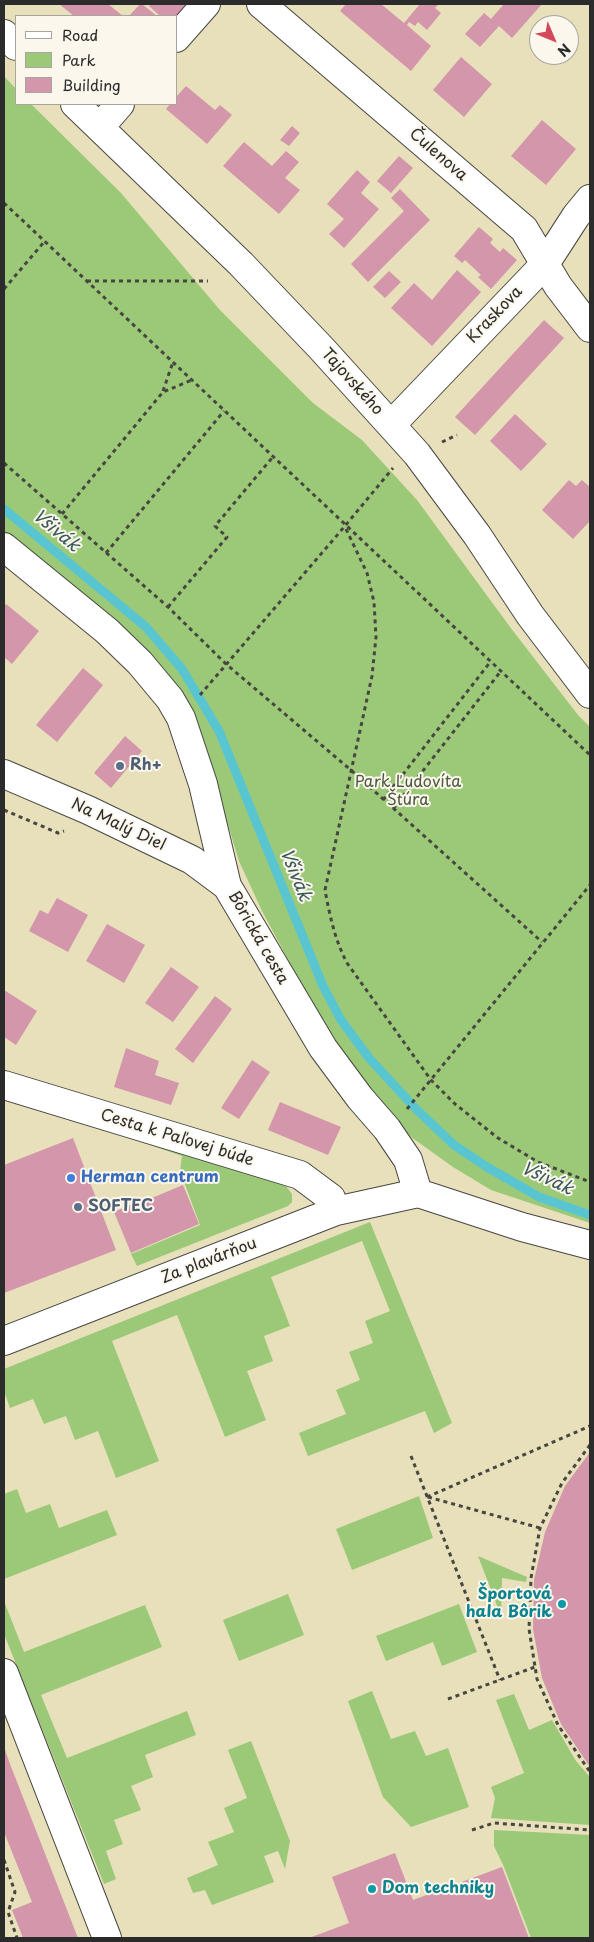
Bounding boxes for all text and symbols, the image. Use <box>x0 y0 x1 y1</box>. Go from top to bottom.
legend <box>15 15 178 105</box>
north arrow <box>529 15 579 65</box>
text: Road <box>62 23 98 46</box>
text: N <box>553 39 576 62</box>
text: Park <box>62 48 96 71</box>
text: Building <box>62 73 121 96</box>
street label: Čulenova <box>405 125 471 185</box>
street label: Kraskova <box>463 282 527 348</box>
street label: Tajovského <box>317 345 387 419</box>
water label: Všivák <box>28 505 84 557</box>
place label: Rh+ <box>130 756 162 776</box>
marker: Rh+ <box>114 760 126 772</box>
park label: Park Ľudovíta Štúra <box>355 773 461 811</box>
street label: Na Malý Diel <box>68 795 168 855</box>
water label: Všivák <box>275 846 315 904</box>
street label: Bôrická cesta <box>224 888 292 988</box>
street label: Cesta k Paľovej búde <box>98 1106 256 1170</box>
water label: Všivák <box>518 1158 576 1200</box>
place label: Herman centrum <box>81 1168 219 1188</box>
marker: Herman centrum <box>65 1172 77 1184</box>
place label: SOFTEC <box>88 1197 153 1217</box>
marker: SOFTEC <box>72 1201 84 1213</box>
street label: Za plavárňou <box>158 1234 260 1288</box>
place label: Športová hala Bôrik <box>466 1585 552 1623</box>
marker: Športová hala Bôrik <box>556 1598 568 1610</box>
place label: Dom techniky <box>382 1879 494 1899</box>
marker: Dom techniky <box>366 1883 378 1895</box>

